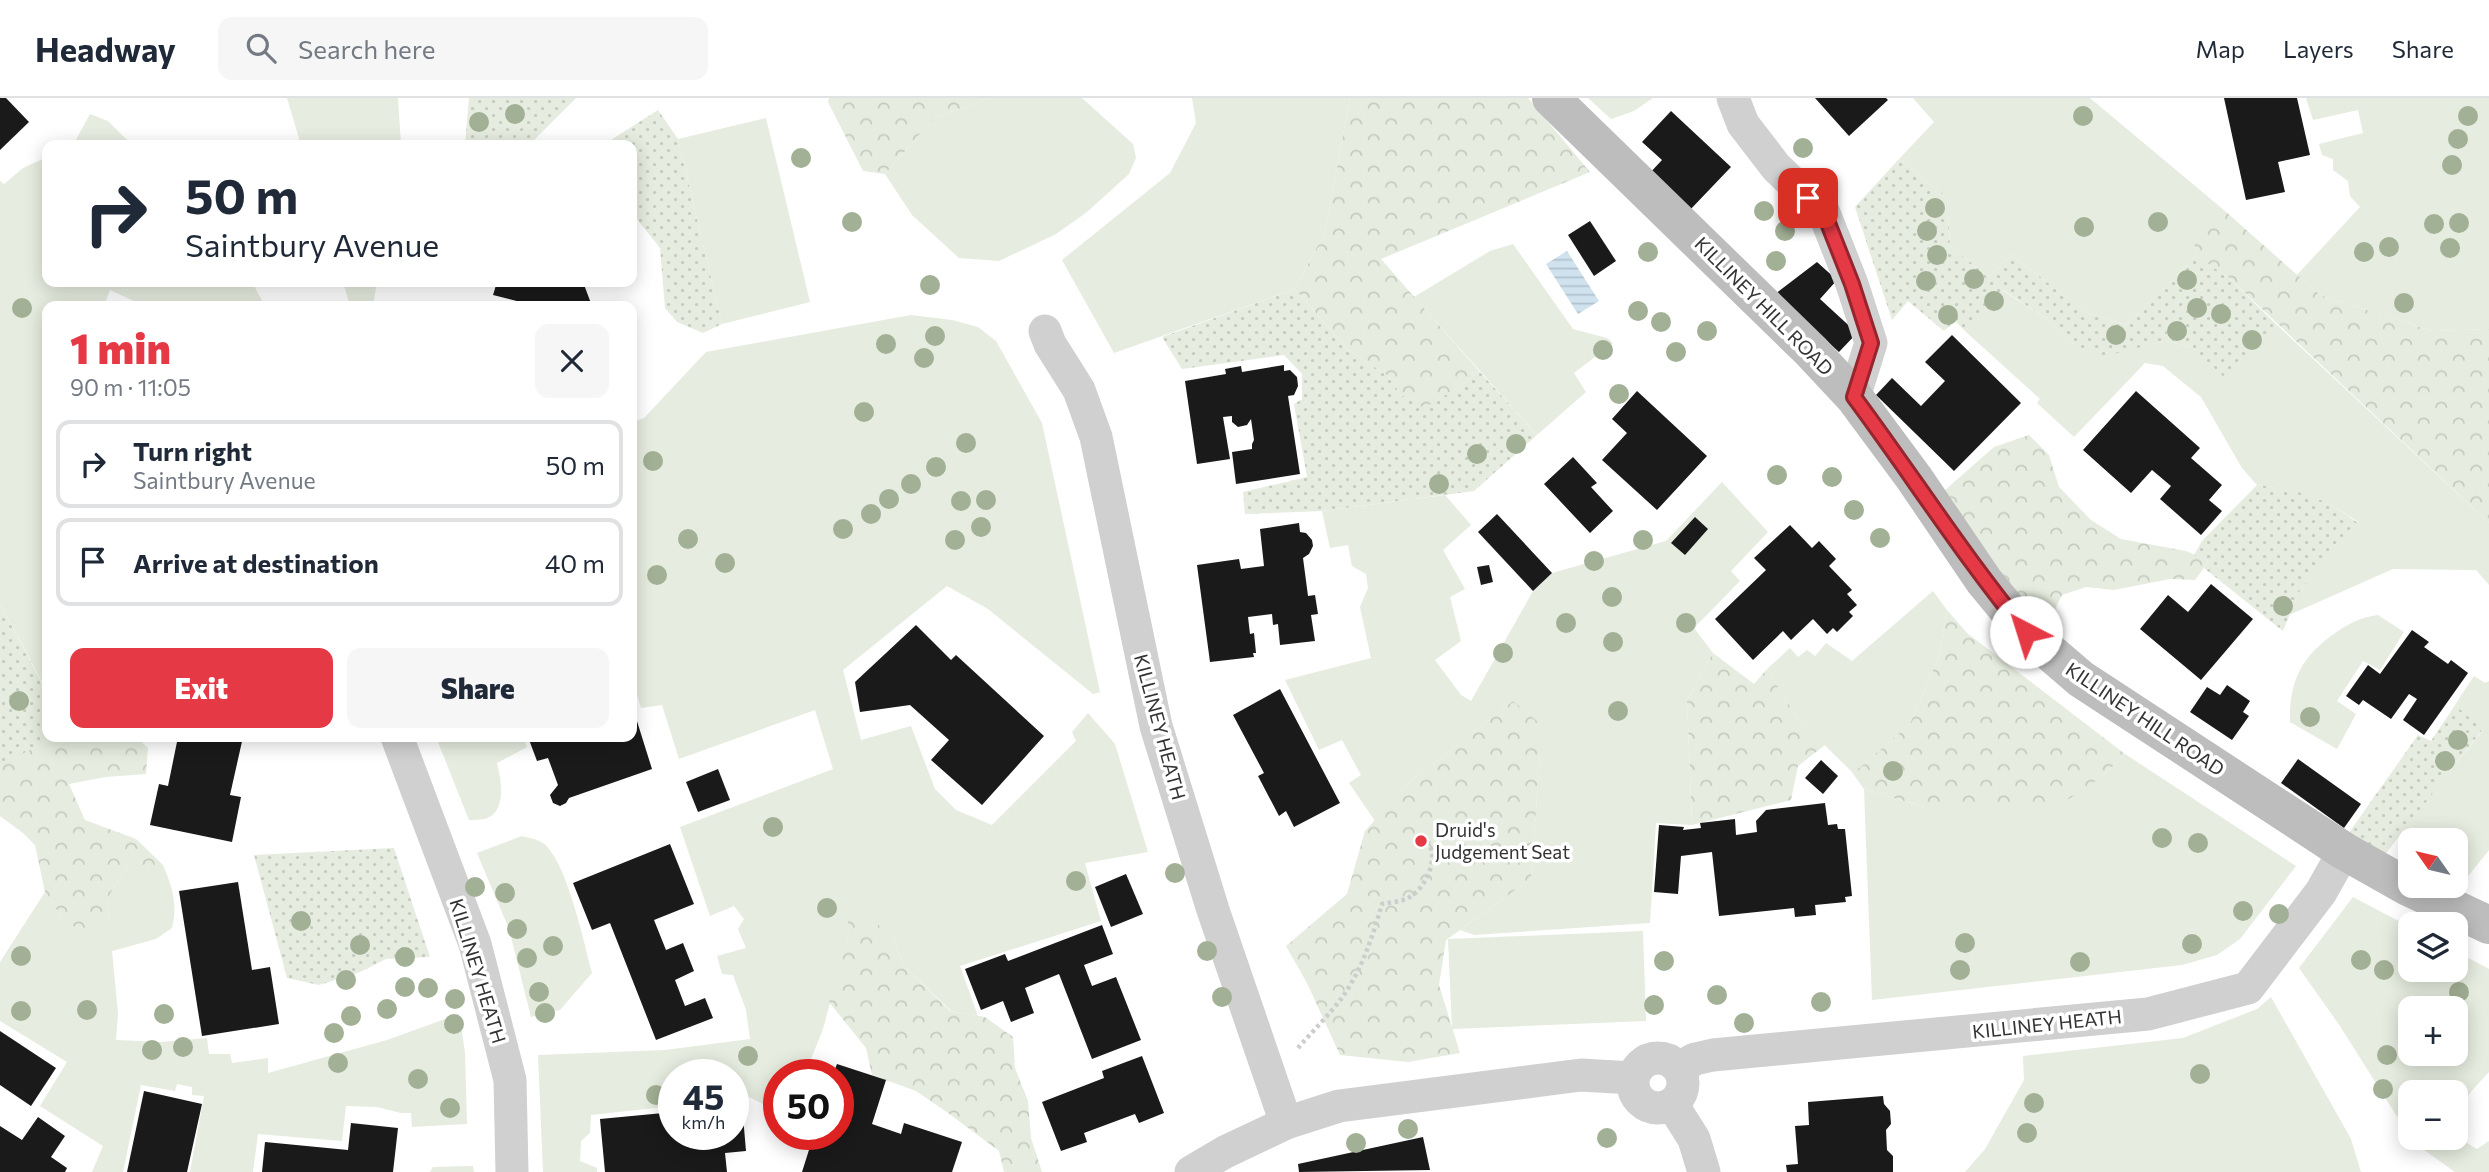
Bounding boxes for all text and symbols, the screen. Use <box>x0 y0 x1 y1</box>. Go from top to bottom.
search box <box>218 17 708 80</box>
text: Headway <box>35 28 176 69</box>
icon: search <box>242 29 280 67</box>
text: Search here <box>298 33 436 64</box>
text: Map <box>2196 34 2245 63</box>
text: Layers <box>2283 34 2354 63</box>
text: Share <box>2392 34 2454 63</box>
text: 50 m <box>185 164 298 224</box>
icon: right <box>70 168 161 259</box>
pin <box>1778 168 1838 228</box>
icon: arrive <box>1789 179 1827 217</box>
text: Saintbury Avenue <box>185 224 439 264</box>
street label: KILLINEY HILL ROAD <box>1690 232 1838 380</box>
text: 1 min <box>70 321 171 373</box>
button: close <box>535 324 609 398</box>
text: 90 m · 11:05 <box>70 373 191 401</box>
text: Turn right <box>133 435 252 466</box>
icon: right <box>74 445 112 483</box>
text: 50 m <box>545 449 605 480</box>
text: Saintbury Avenue <box>133 466 316 494</box>
icon: arrive <box>74 543 112 581</box>
text: Arrive at destination <box>133 547 379 578</box>
text: 40 m <box>545 547 605 578</box>
position arrow <box>1989 595 2063 669</box>
button: Exit <box>70 648 333 728</box>
button: Share <box>347 648 609 728</box>
street label: KILLINEY HEATH <box>1130 651 1191 802</box>
street label: KILLINEY HILL ROAD <box>2062 657 2229 780</box>
place label: Druid's Judgement Seat <box>1435 818 1570 863</box>
north arrow <box>2398 828 2468 898</box>
map controls <box>2398 828 2468 1150</box>
marker: Druid's Judgement Seat <box>1413 833 1429 849</box>
street label: KILLINEY HEATH <box>446 896 511 1046</box>
button: layers <box>2398 912 2468 982</box>
button: + <box>2398 996 2468 1066</box>
street label: KILLINEY HEATH <box>1971 1004 2123 1043</box>
speed limit sign: 50 <box>763 1059 854 1150</box>
text: 45 <box>683 1074 724 1117</box>
button: − <box>2398 1080 2468 1150</box>
text: km/h <box>682 1111 725 1133</box>

